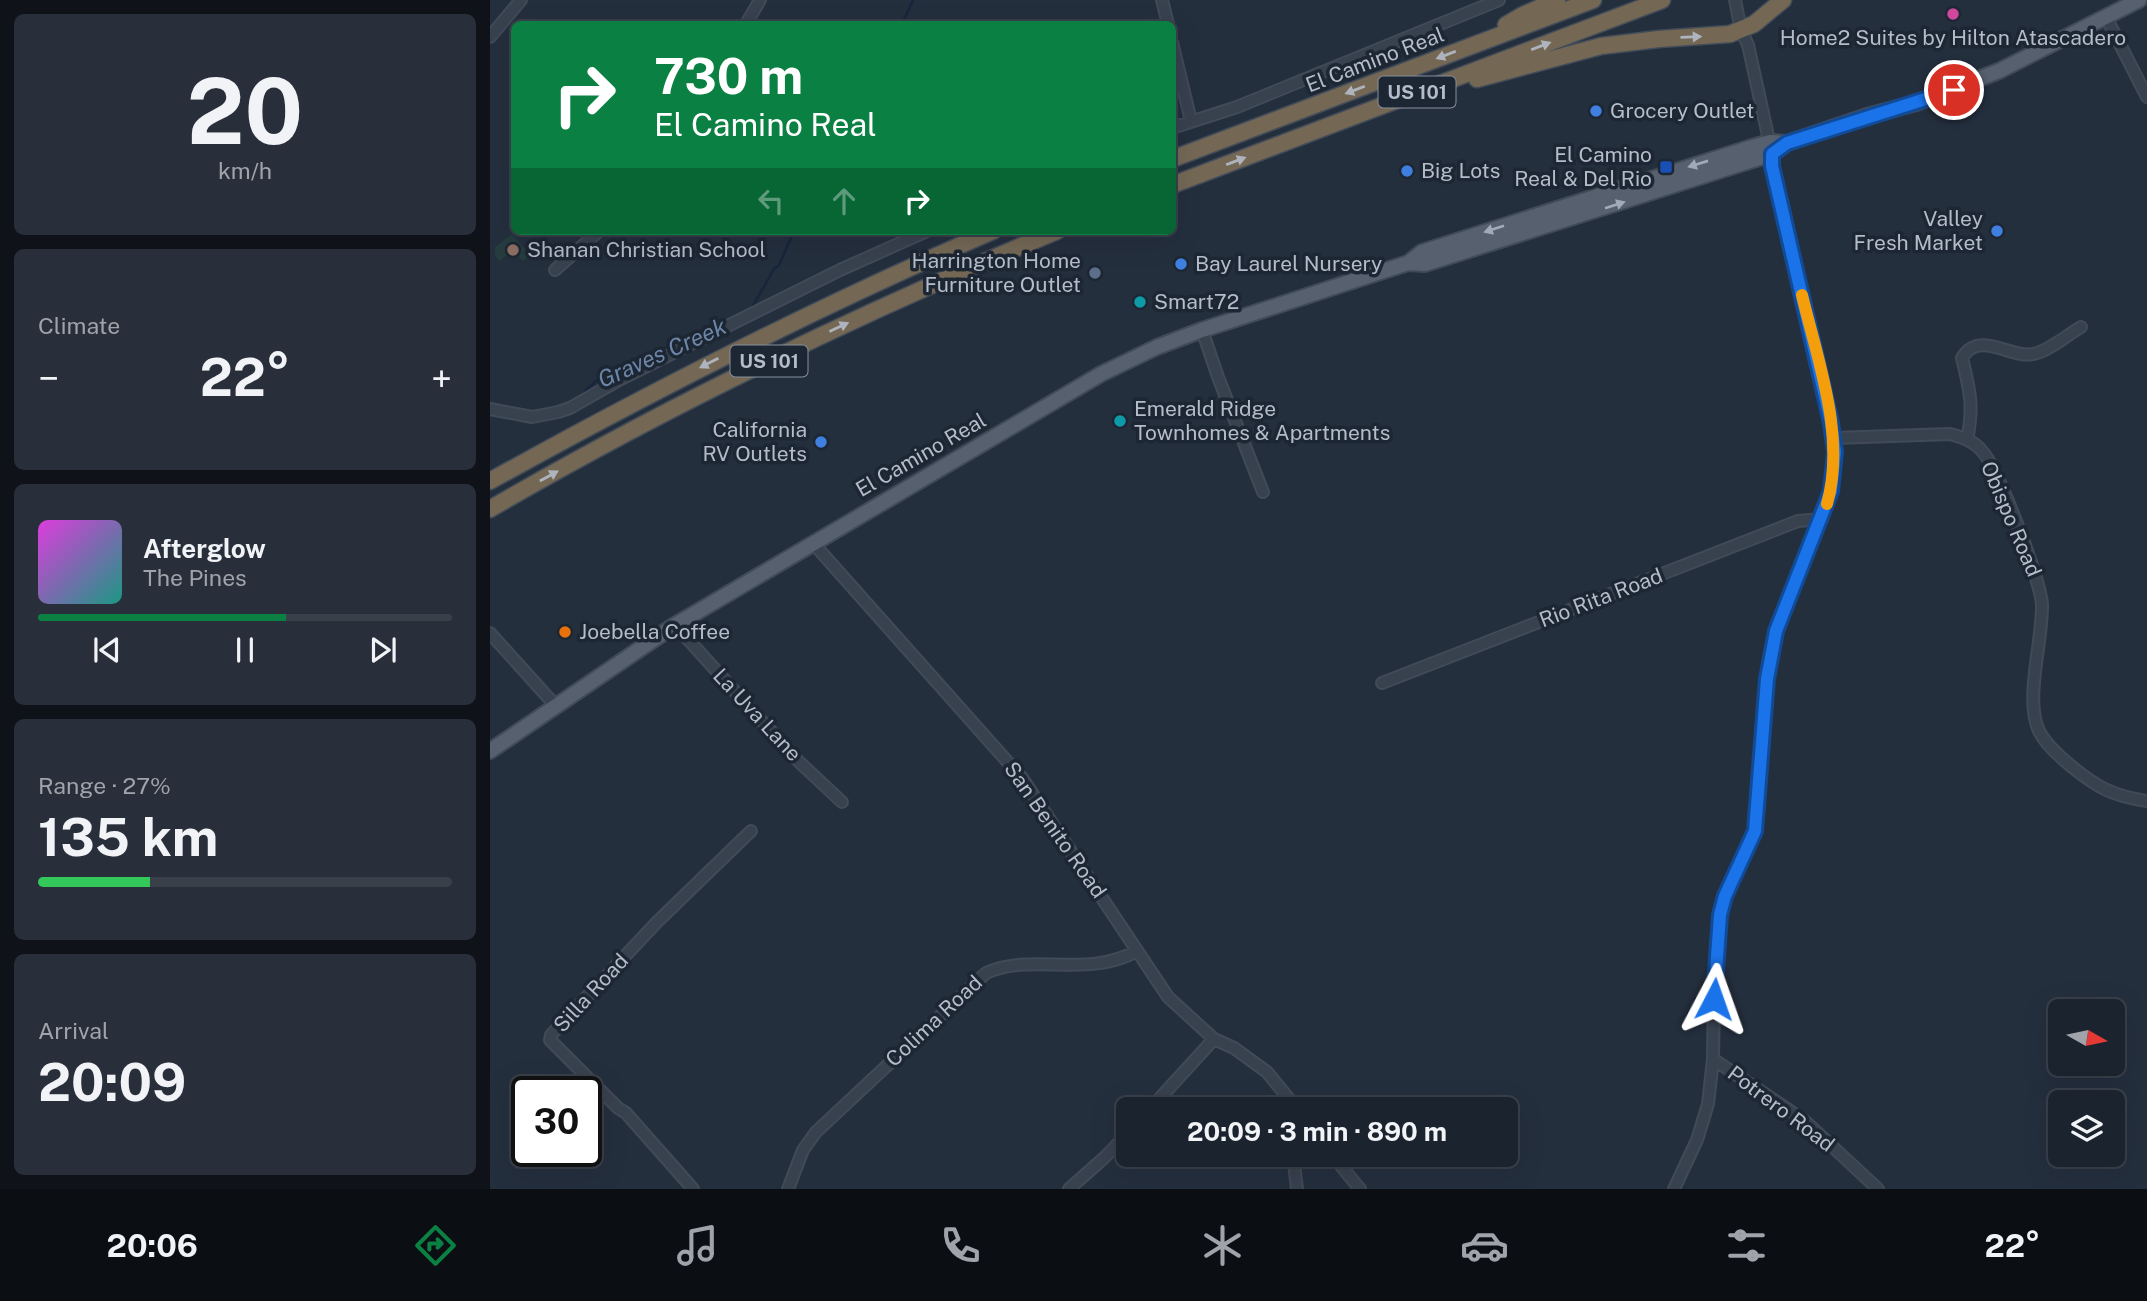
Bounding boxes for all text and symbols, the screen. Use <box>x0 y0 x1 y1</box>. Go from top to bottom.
marker: Home2 Suites by Hilton Atascadero <box>1945 6 1961 22</box>
street label: El Camino Real <box>1302 22 1448 97</box>
place label: Home2 Suites by Hilton Atascadero <box>1780 25 2126 50</box>
one-way arrow <box>1681 31 1703 42</box>
one-way arrow <box>1530 40 1551 51</box>
text: 730 m <box>654 47 803 105</box>
icon: right <box>539 49 630 140</box>
one-way arrow <box>1435 50 1456 61</box>
text: 20 <box>187 58 303 164</box>
pin <box>1924 60 1984 120</box>
icon: arrive <box>1935 71 1973 109</box>
road number: US 101 <box>1378 76 1455 108</box>
one-way arrow <box>1344 84 1365 95</box>
place label: Grocery Outlet <box>1610 98 1755 123</box>
marker: Grocery Outlet <box>1588 103 1604 119</box>
text: El Camino Real <box>654 106 877 143</box>
place label: El Camino Real & Del Rio <box>1514 142 1652 191</box>
one-way arrow <box>1226 155 1247 166</box>
text: km/h <box>218 157 272 184</box>
place label: Big Lots <box>1421 158 1500 183</box>
marker: El Camino Real & Del Rio <box>1658 159 1674 175</box>
one-way arrow <box>1688 160 1709 170</box>
marker: Big Lots <box>1399 163 1415 179</box>
icon: left <box>752 182 790 220</box>
icon: ahead <box>825 182 863 220</box>
icon: right <box>898 182 936 220</box>
one-way arrow <box>1605 199 1626 209</box>
place label: Valley Fresh Market <box>1854 206 1983 255</box>
marker: Valley Fresh Market <box>1989 223 2005 239</box>
one-way arrow <box>1483 224 1504 235</box>
place label: Shanan Christian School <box>527 237 766 262</box>
marker: Shanan Christian School <box>505 242 521 258</box>
place label: Harrington Home Furniture Outlet <box>911 248 1081 297</box>
place label: Bay Laurel Nursery <box>1195 251 1382 276</box>
marker: Bay Laurel Nursery <box>1173 256 1189 272</box>
marker: Harrington Home Furniture Outlet <box>1087 265 1103 281</box>
place label: Smart72 <box>1154 289 1239 314</box>
marker: Smart72 <box>1132 294 1148 310</box>
text: Climate <box>38 312 120 339</box>
water label: Graves Creek <box>593 312 731 393</box>
one-way arrow <box>829 321 849 333</box>
road number: US 101 <box>730 346 808 376</box>
text: 22° <box>200 347 290 408</box>
text: − <box>38 356 59 401</box>
text: + <box>431 356 452 401</box>
one-way arrow <box>699 358 719 369</box>
place label: Emerald Ridge Townhomes & Apartments <box>1134 396 1390 445</box>
street label: El Camino Real <box>851 407 990 502</box>
marker: Emerald Ridge Townhomes & Apartments <box>1112 413 1128 429</box>
place label: California RV Outlets <box>702 417 807 466</box>
marker: California RV Outlets <box>813 434 829 450</box>
street label: Obispo Road <box>1976 457 2047 580</box>
one-way arrow <box>540 470 559 482</box>
text: Afterglow <box>143 533 266 564</box>
street label: Rio Rita Road <box>1536 563 1666 632</box>
text: The Pines <box>143 564 247 591</box>
place label: Joebella Coffee <box>579 619 730 644</box>
marker: Joebella Coffee <box>557 624 573 640</box>
icon: previous <box>88 631 126 669</box>
icon: pause <box>226 631 264 669</box>
icon: next <box>364 631 402 669</box>
street label: La Uva Lane <box>708 663 807 766</box>
street label: San Benito Road <box>999 757 1112 903</box>
text: Range · 27% <box>38 772 171 799</box>
text: 135 km <box>38 807 218 868</box>
street label: Silla Road <box>548 948 633 1037</box>
position arrow <box>1677 962 1751 1036</box>
street label: Colima Road <box>880 970 987 1072</box>
north arrow <box>2048 999 2124 1076</box>
map controls <box>2048 999 2125 1167</box>
text: Arrival <box>38 1017 109 1044</box>
text: 20:09 <box>38 1052 186 1113</box>
street label: Potrero Road <box>1723 1060 1840 1157</box>
speed limit sign: 30 <box>511 1076 602 1167</box>
button: layers <box>2048 1090 2125 1167</box>
text: 20:09 · 3 min · 890 m <box>1187 1116 1447 1147</box>
icon: directions <box>411 1221 460 1270</box>
icon: music <box>673 1221 722 1270</box>
icon: phone <box>936 1221 985 1270</box>
icon: climate <box>1198 1221 1247 1270</box>
icon: car <box>1460 1221 1509 1270</box>
icon: filters <box>1722 1221 1771 1270</box>
text: 20:06 <box>107 1227 198 1264</box>
text: 22° <box>1984 1227 2040 1264</box>

